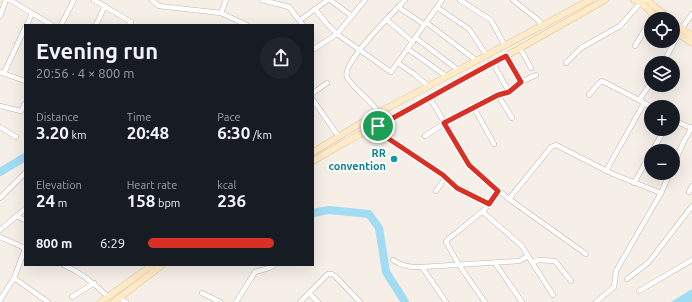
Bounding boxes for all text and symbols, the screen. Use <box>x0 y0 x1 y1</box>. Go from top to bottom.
map controls <box>644 12 680 180</box>
button: locate <box>644 12 680 48</box>
button: share <box>260 37 302 79</box>
text: Evening run <box>36 38 158 63</box>
button: layers <box>644 56 680 92</box>
text: 20:56 · 4 × 800 m <box>36 66 135 80</box>
button: + <box>644 100 680 136</box>
pin <box>361 109 395 143</box>
text: Distance <box>36 111 79 123</box>
text: Time <box>127 111 151 123</box>
text: Pace <box>217 111 241 123</box>
icon: arrive <box>367 115 389 137</box>
text: 3.20 <box>36 123 69 142</box>
text: 20:48 <box>127 123 169 142</box>
text: 6:30 <box>217 123 250 142</box>
text: km <box>69 129 87 141</box>
text: /km <box>250 129 272 141</box>
button: − <box>644 144 680 180</box>
place label: RR convention <box>329 147 386 172</box>
marker: RR convention <box>389 154 399 164</box>
text: Elevation <box>36 179 82 191</box>
text: Heart rate <box>127 179 177 191</box>
text: kcal <box>217 179 236 191</box>
text: 24 <box>36 191 55 210</box>
text: 158 <box>127 191 155 210</box>
text: 236 <box>217 191 246 210</box>
text: m <box>55 197 67 209</box>
text: bpm <box>155 197 180 209</box>
text: 800 m <box>36 236 72 250</box>
text: 6:29 <box>100 236 125 250</box>

